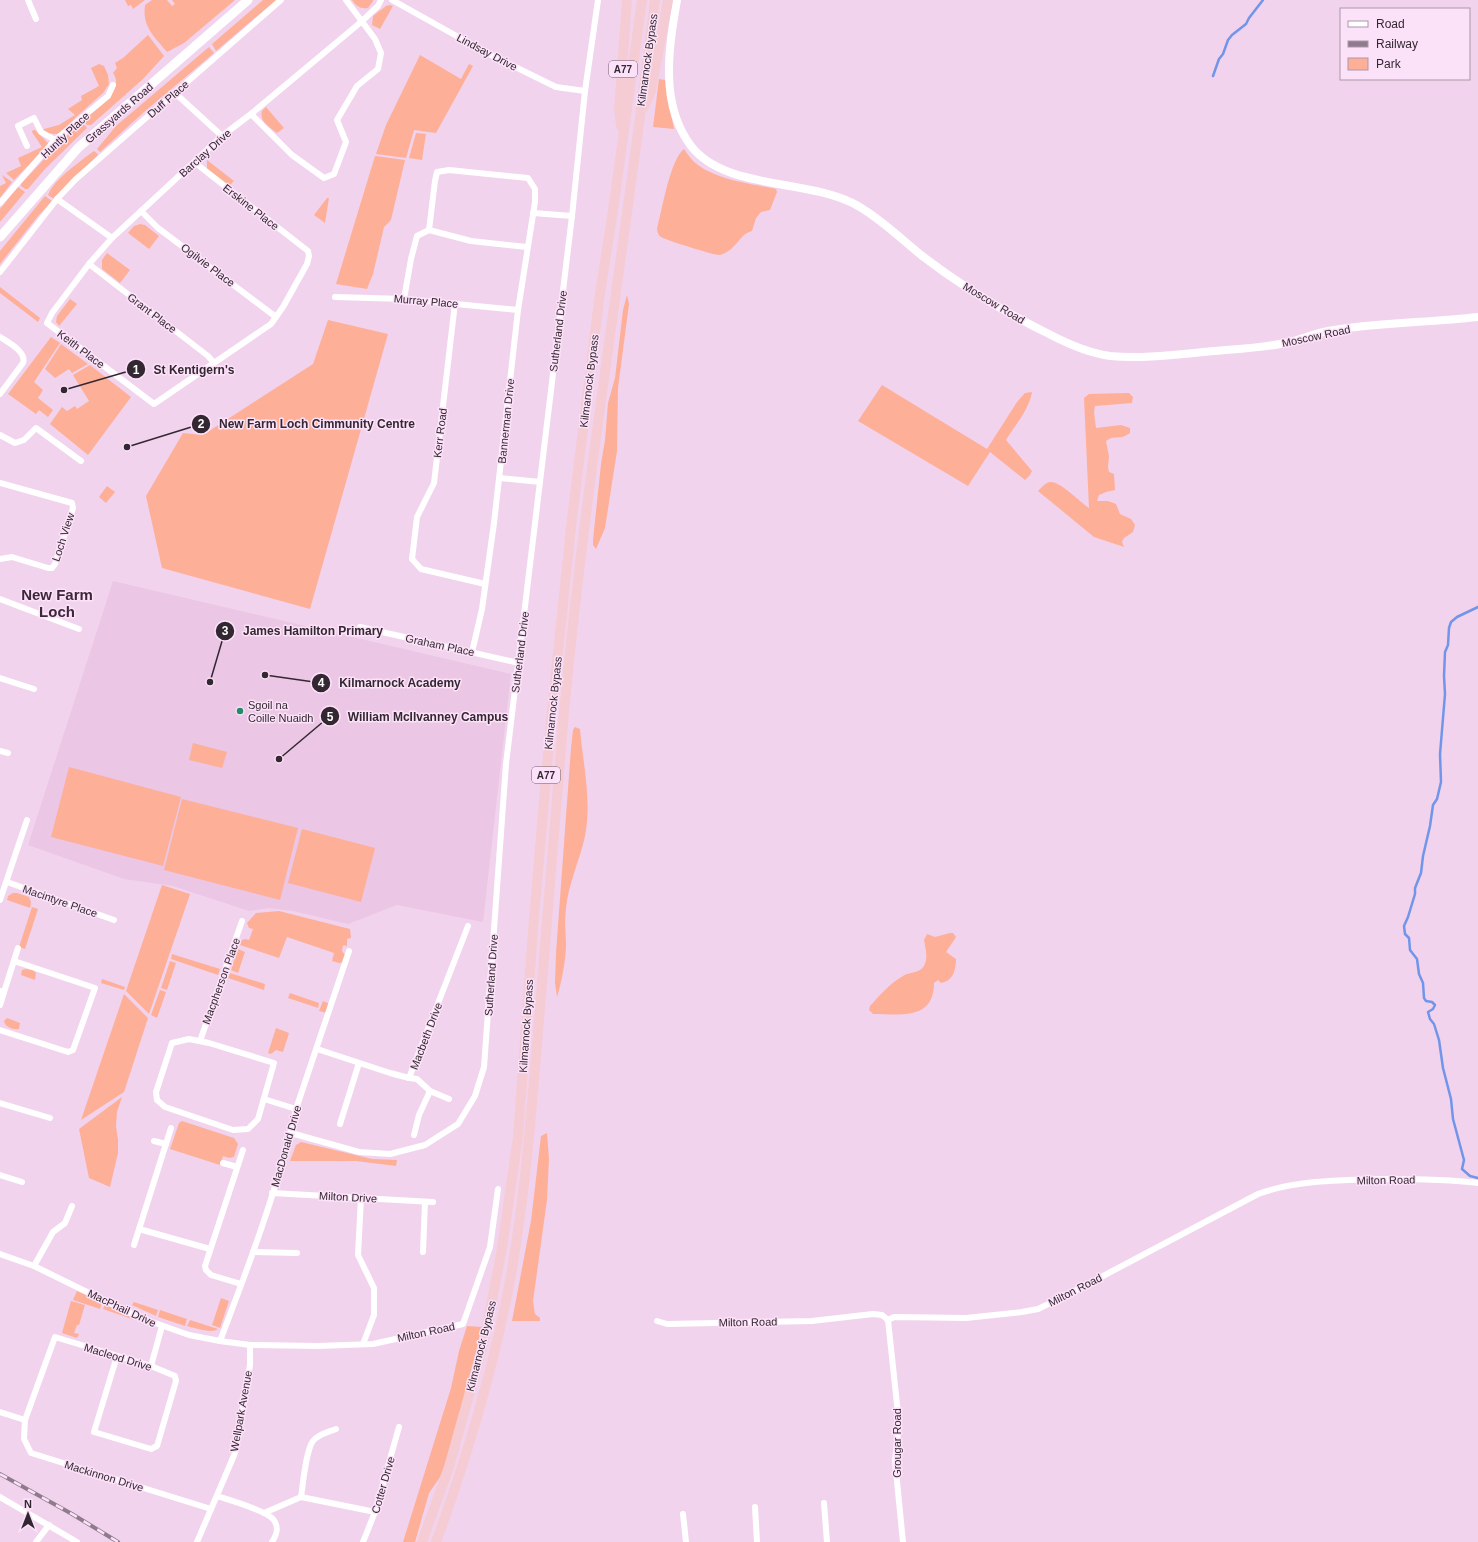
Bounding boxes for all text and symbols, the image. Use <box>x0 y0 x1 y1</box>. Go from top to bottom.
legend <box>1340 8 1470 80</box>
street label: Kilmarnock Bypass <box>635 12 660 107</box>
text: Road <box>1376 17 1405 31</box>
street label: Lindsay Drive <box>455 31 519 73</box>
text: Railway <box>1376 37 1418 51</box>
text: Park <box>1376 57 1402 71</box>
road number: A77 <box>609 61 637 77</box>
street label: Duff Place <box>145 78 191 120</box>
street label: Grassyards Road <box>83 80 155 146</box>
street label: Huntly Place <box>38 110 92 160</box>
street label: Barclay Drive <box>177 127 233 179</box>
street label: Erskine Place <box>221 182 281 232</box>
street label: Ogilvie Place <box>179 241 237 289</box>
street label: Moscow Road <box>961 280 1027 326</box>
street label: Sutherland Drive <box>547 290 569 372</box>
street label: Grant Place <box>125 291 179 335</box>
street label: Murray Place <box>393 292 459 310</box>
street label: Moscow Road <box>1281 323 1351 349</box>
street label: Keith Place <box>55 327 107 371</box>
street label: Kilmarnock Bypass <box>577 333 601 428</box>
callout: St Kentigern's <box>126 357 243 381</box>
text: 1 <box>133 363 140 377</box>
text: St Kentigern's <box>154 363 235 377</box>
street label: Bannerman Drive <box>496 378 516 464</box>
street label: Kerr Road <box>431 407 449 459</box>
callout: New Farm Loch Cimmunity Centre <box>191 412 423 436</box>
text: 2 <box>198 417 205 431</box>
text: New Farm Loch Cimmunity Centre <box>219 417 415 431</box>
street label: Loch View <box>49 511 77 563</box>
district label: New Farm Loch <box>21 586 93 620</box>
street label: Sutherland Drive <box>509 611 531 693</box>
callout: James Hamilton Primary <box>215 619 391 643</box>
text: 3 <box>222 624 229 638</box>
text: James Hamilton Primary <box>243 624 383 638</box>
street label: Graham Place <box>404 632 476 658</box>
street label: Kilmarnock Bypass <box>542 655 564 750</box>
callout: Kilmarnock Academy <box>311 671 469 695</box>
text: 4 <box>318 676 325 690</box>
text: Kilmarnock Academy <box>339 676 461 690</box>
place label: Sgoil na Coille Nuaidh <box>248 699 313 724</box>
callout: William McIlvanney Campus <box>320 704 516 728</box>
marker: Sgoil na Coille Nuaidh <box>235 706 245 716</box>
text: 5 <box>327 710 334 724</box>
text: William McIlvanney Campus <box>348 710 509 724</box>
road number: A77 <box>532 767 560 783</box>
street label: Macintyre Place <box>21 883 99 919</box>
street label: Sutherland Drive <box>482 934 500 1016</box>
street label: Macpherson Place <box>200 936 242 1026</box>
street label: Kilmarnock Bypass <box>517 978 535 1073</box>
street label: Macbeth Drive <box>408 1001 444 1071</box>
street label: MacDonald Drive <box>269 1104 303 1188</box>
street label: Milton Road <box>1357 1173 1415 1187</box>
street label: Milton Drive <box>319 1189 377 1205</box>
street label: Milton Road <box>1046 1271 1104 1309</box>
street label: MacPhail Drive <box>86 1287 158 1329</box>
street label: Kilmarnock Bypass <box>464 1299 498 1393</box>
street label: Milton Road <box>719 1315 777 1329</box>
street label: Milton Road <box>396 1320 456 1344</box>
street label: Macleod Drive <box>83 1341 153 1373</box>
street label: Wellpark Avenue <box>228 1370 254 1452</box>
street label: Grougar Road <box>891 1408 903 1478</box>
street label: Cotter Drive <box>369 1455 397 1515</box>
street label: Mackinnon Drive <box>63 1458 145 1494</box>
north arrow <box>8 1494 48 1534</box>
text: N <box>24 1498 32 1510</box>

